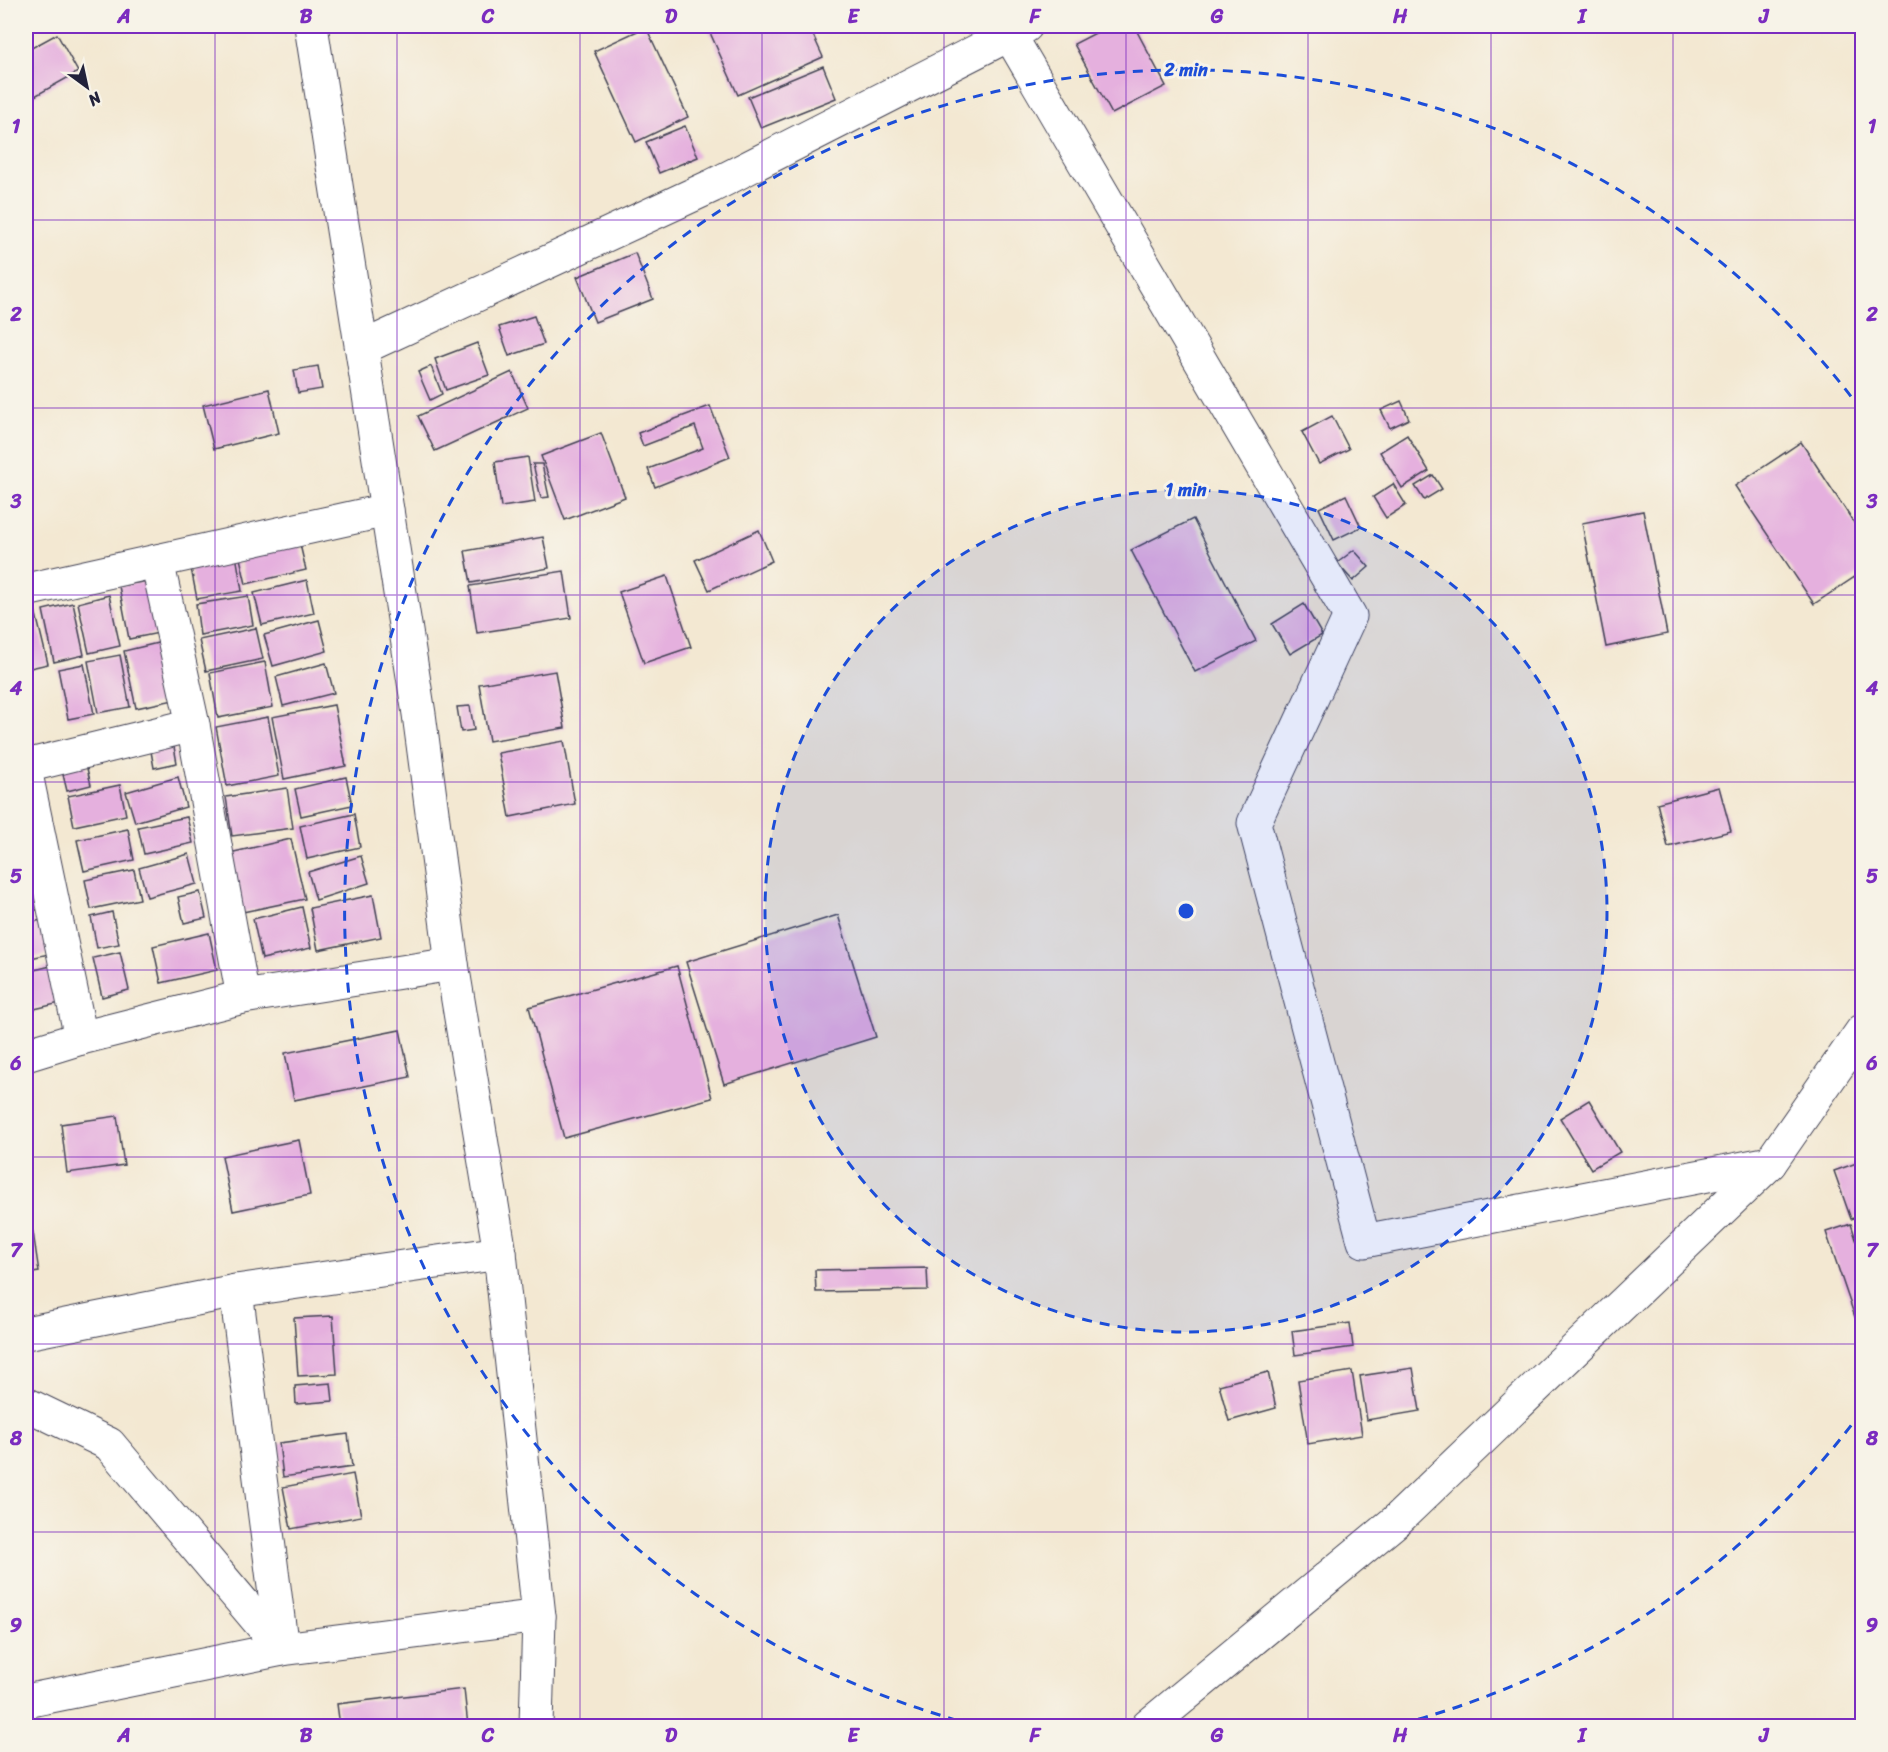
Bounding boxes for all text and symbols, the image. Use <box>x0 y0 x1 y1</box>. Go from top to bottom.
text: A <box>116 0 131 34</box>
text: B <box>300 0 313 34</box>
text: C <box>481 0 495 34</box>
text: D <box>665 0 678 34</box>
text: E <box>847 0 860 34</box>
text: F <box>1029 0 1042 34</box>
text: G <box>1210 0 1224 34</box>
text: H <box>1392 0 1408 34</box>
text: I <box>1577 0 1588 34</box>
text: J <box>1758 0 1770 34</box>
text: 2 min <box>1163 54 1208 86</box>
north arrow <box>57 57 117 117</box>
text: N <box>82 83 108 115</box>
text: 1 <box>12 109 21 144</box>
text: 1 <box>1868 109 1877 144</box>
text: 2 <box>9 297 22 332</box>
text: 2 <box>1865 297 1878 332</box>
text: 1 min <box>1166 474 1207 506</box>
text: 3 <box>10 484 22 519</box>
text: 3 <box>1866 484 1878 519</box>
text: 4 <box>9 671 23 706</box>
text: 4 <box>1865 671 1879 706</box>
text: 5 <box>10 859 22 894</box>
text: 5 <box>1866 859 1878 894</box>
centre of rings <box>1176 901 1196 921</box>
text: 6 <box>9 1046 22 1081</box>
text: 6 <box>1865 1046 1878 1081</box>
text: 7 <box>10 1233 23 1268</box>
text: 7 <box>1866 1233 1879 1268</box>
text: 8 <box>9 1421 23 1456</box>
text: 8 <box>1865 1421 1879 1456</box>
text: 9 <box>10 1608 22 1643</box>
text: 9 <box>1866 1608 1878 1643</box>
text: A <box>116 1718 131 1752</box>
text: B <box>300 1718 313 1752</box>
text: C <box>481 1718 495 1752</box>
text: D <box>665 1718 678 1752</box>
text: E <box>847 1718 860 1752</box>
text: F <box>1029 1718 1042 1752</box>
text: G <box>1210 1718 1224 1752</box>
text: H <box>1392 1718 1408 1752</box>
text: I <box>1577 1718 1588 1752</box>
text: J <box>1758 1718 1770 1752</box>

